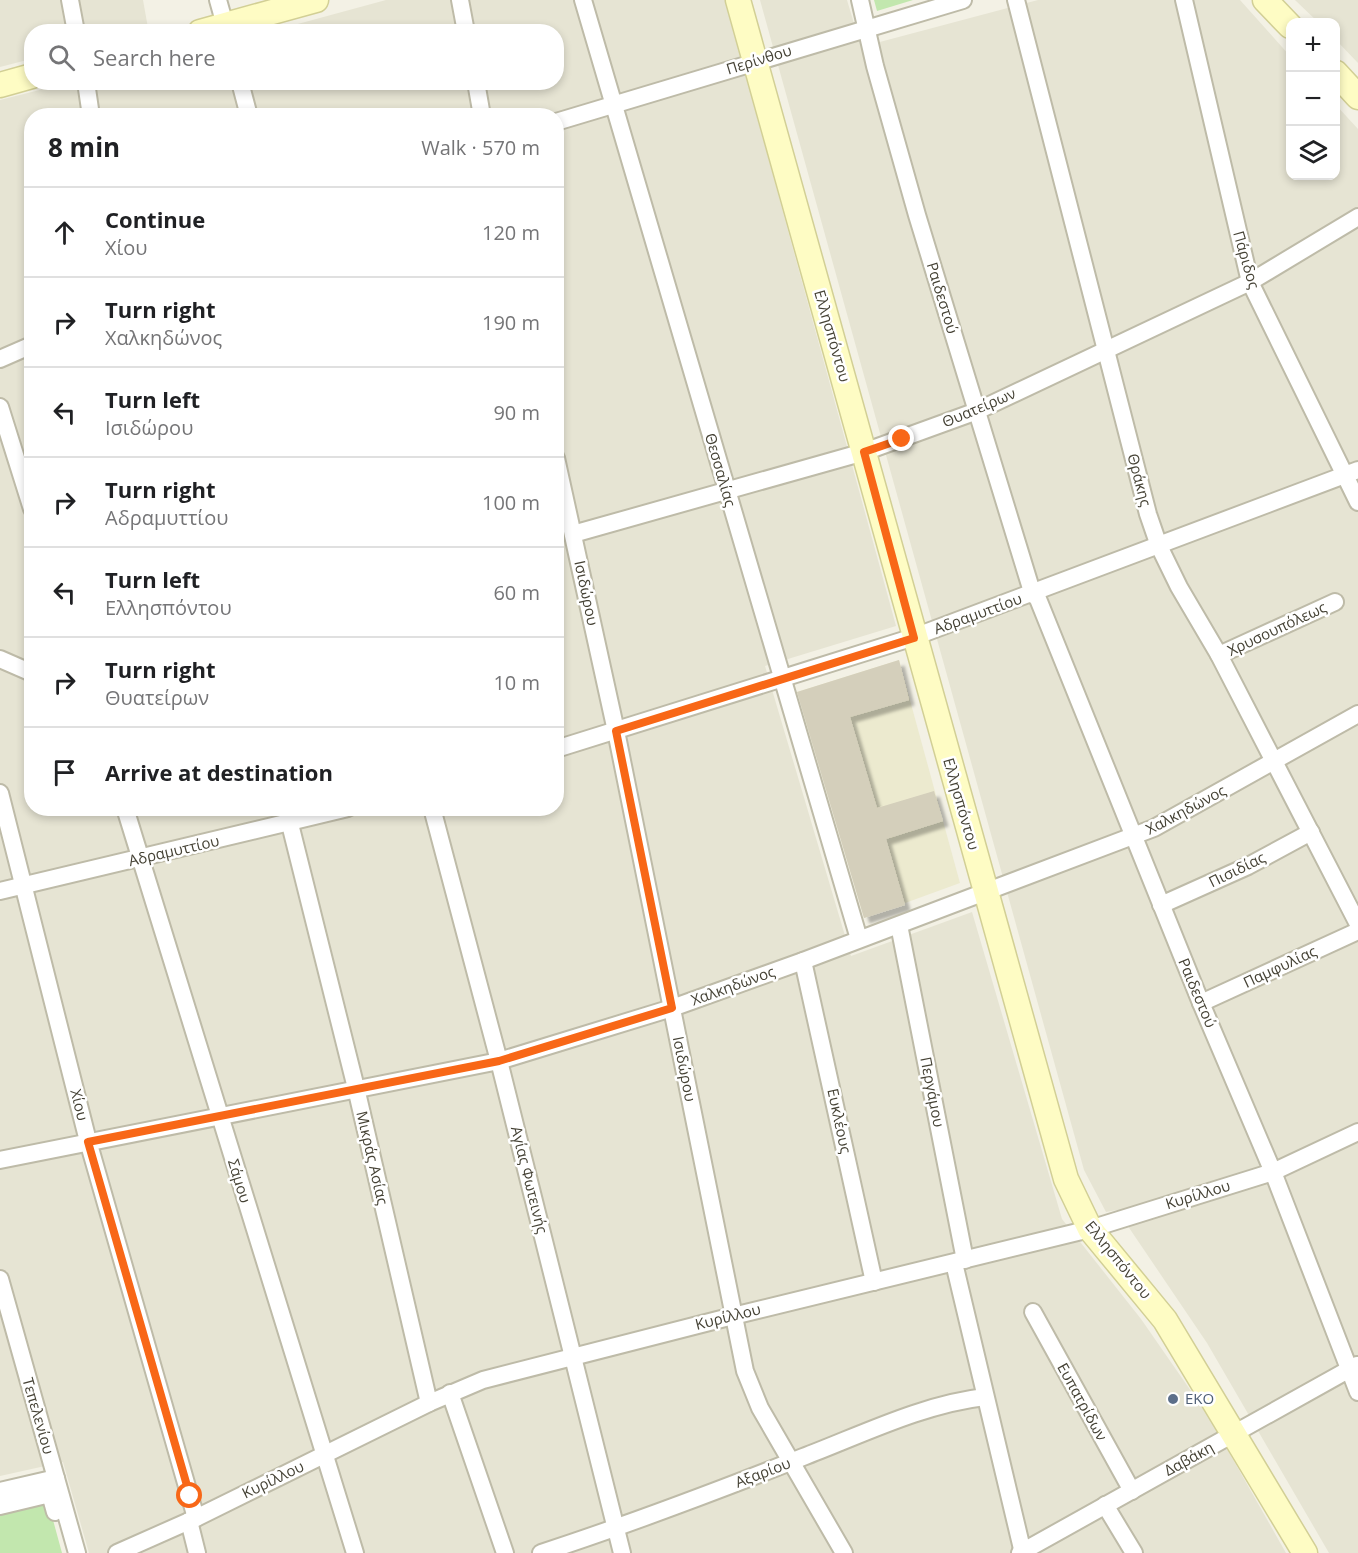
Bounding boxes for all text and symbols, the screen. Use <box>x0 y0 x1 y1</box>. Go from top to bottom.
map controls <box>1286 18 1340 180</box>
button: + <box>1286 18 1340 72</box>
search box <box>24 24 564 90</box>
street label: Περίνθου <box>724 40 794 78</box>
icon: search <box>45 41 78 74</box>
text: Search here <box>93 42 216 72</box>
button: − <box>1286 72 1340 126</box>
button: layers <box>1286 126 1340 180</box>
text: 8 min <box>48 129 120 165</box>
text: Walk · 570 m <box>421 134 540 161</box>
text: Continue <box>105 204 205 234</box>
icon: ahead <box>48 216 81 249</box>
text: 120 m <box>482 219 540 246</box>
street label: Πάριδος <box>1229 228 1265 291</box>
text: Χίου <box>105 234 148 261</box>
street label: Ραιδεστού <box>923 259 963 336</box>
street label: Ελλησπόντου <box>810 287 856 384</box>
text: Turn right <box>105 294 216 324</box>
icon: right <box>48 306 81 339</box>
text: 190 m <box>482 309 540 336</box>
text: Χαλκηδώνος <box>105 324 222 351</box>
street label: Θυατείρων <box>939 383 1018 432</box>
text: Turn left <box>105 384 200 414</box>
icon: left <box>48 396 81 429</box>
text: 90 m <box>493 399 540 426</box>
text: Ισιδώρου <box>105 414 193 441</box>
route end <box>888 425 914 451</box>
street label: Θεσσαλίας <box>701 431 741 509</box>
street label: Θράκης <box>1123 451 1157 508</box>
text: Turn right <box>105 474 216 504</box>
icon: right <box>48 486 81 519</box>
text: 100 m <box>482 489 540 516</box>
text: Αδραμυττίου <box>105 504 228 531</box>
street label: Ισιδώρου <box>570 558 604 627</box>
text: Turn left <box>105 564 200 594</box>
icon: left <box>48 576 81 609</box>
text: 60 m <box>493 579 540 606</box>
street label: Αδραμυττίου <box>931 588 1025 638</box>
text: Ελλησπόντου <box>105 594 232 621</box>
street label: Χρυσουπόλεως <box>1224 596 1329 660</box>
text: Turn right <box>105 654 216 684</box>
icon: right <box>48 666 81 699</box>
text: 10 m <box>493 669 540 696</box>
text: Θυατείρων <box>105 684 209 711</box>
street label: Ελλησπόντου <box>939 755 985 852</box>
icon: arrive <box>48 756 81 789</box>
text: Arrive at destination <box>105 757 333 787</box>
street label: Χαλκηδώνος <box>1142 780 1229 839</box>
street label: Αδραμυττίου <box>126 830 221 870</box>
street label: Πισιδίας <box>1205 847 1268 891</box>
street label: Παμφυλίας <box>1240 940 1320 992</box>
street label: Ραιδεστού <box>1174 955 1222 1031</box>
street label: Χαλκηδώνος <box>688 961 777 1009</box>
street label: Ισιδώρου <box>669 1034 701 1103</box>
street label: Περγάμου <box>916 1055 950 1129</box>
street label: Ευκλέους <box>823 1086 857 1155</box>
street label: Χίου <box>66 1087 94 1123</box>
street label: Μικράς Ασίας <box>352 1109 394 1207</box>
street label: Αγίας Φωτεινής <box>507 1124 553 1236</box>
street label: Σάμου <box>224 1156 256 1205</box>
street label: Κυρίλλου <box>1163 1175 1233 1213</box>
street label: Ελλησπόντου <box>1081 1216 1156 1303</box>
street label: Κυρίλλου <box>693 1298 763 1334</box>
street label: Ευπατρίδων <box>1053 1359 1113 1444</box>
street label: Τεπελενίου <box>18 1375 59 1456</box>
place label: ΕΚΟ <box>1185 1388 1214 1408</box>
marker: ΕΚΟ <box>1166 1392 1180 1406</box>
street label: Δαβάκη <box>1160 1436 1217 1480</box>
street label: Αξαρίου <box>732 1452 793 1492</box>
street label: Κυρίλλου <box>238 1455 307 1503</box>
route start <box>176 1482 202 1508</box>

